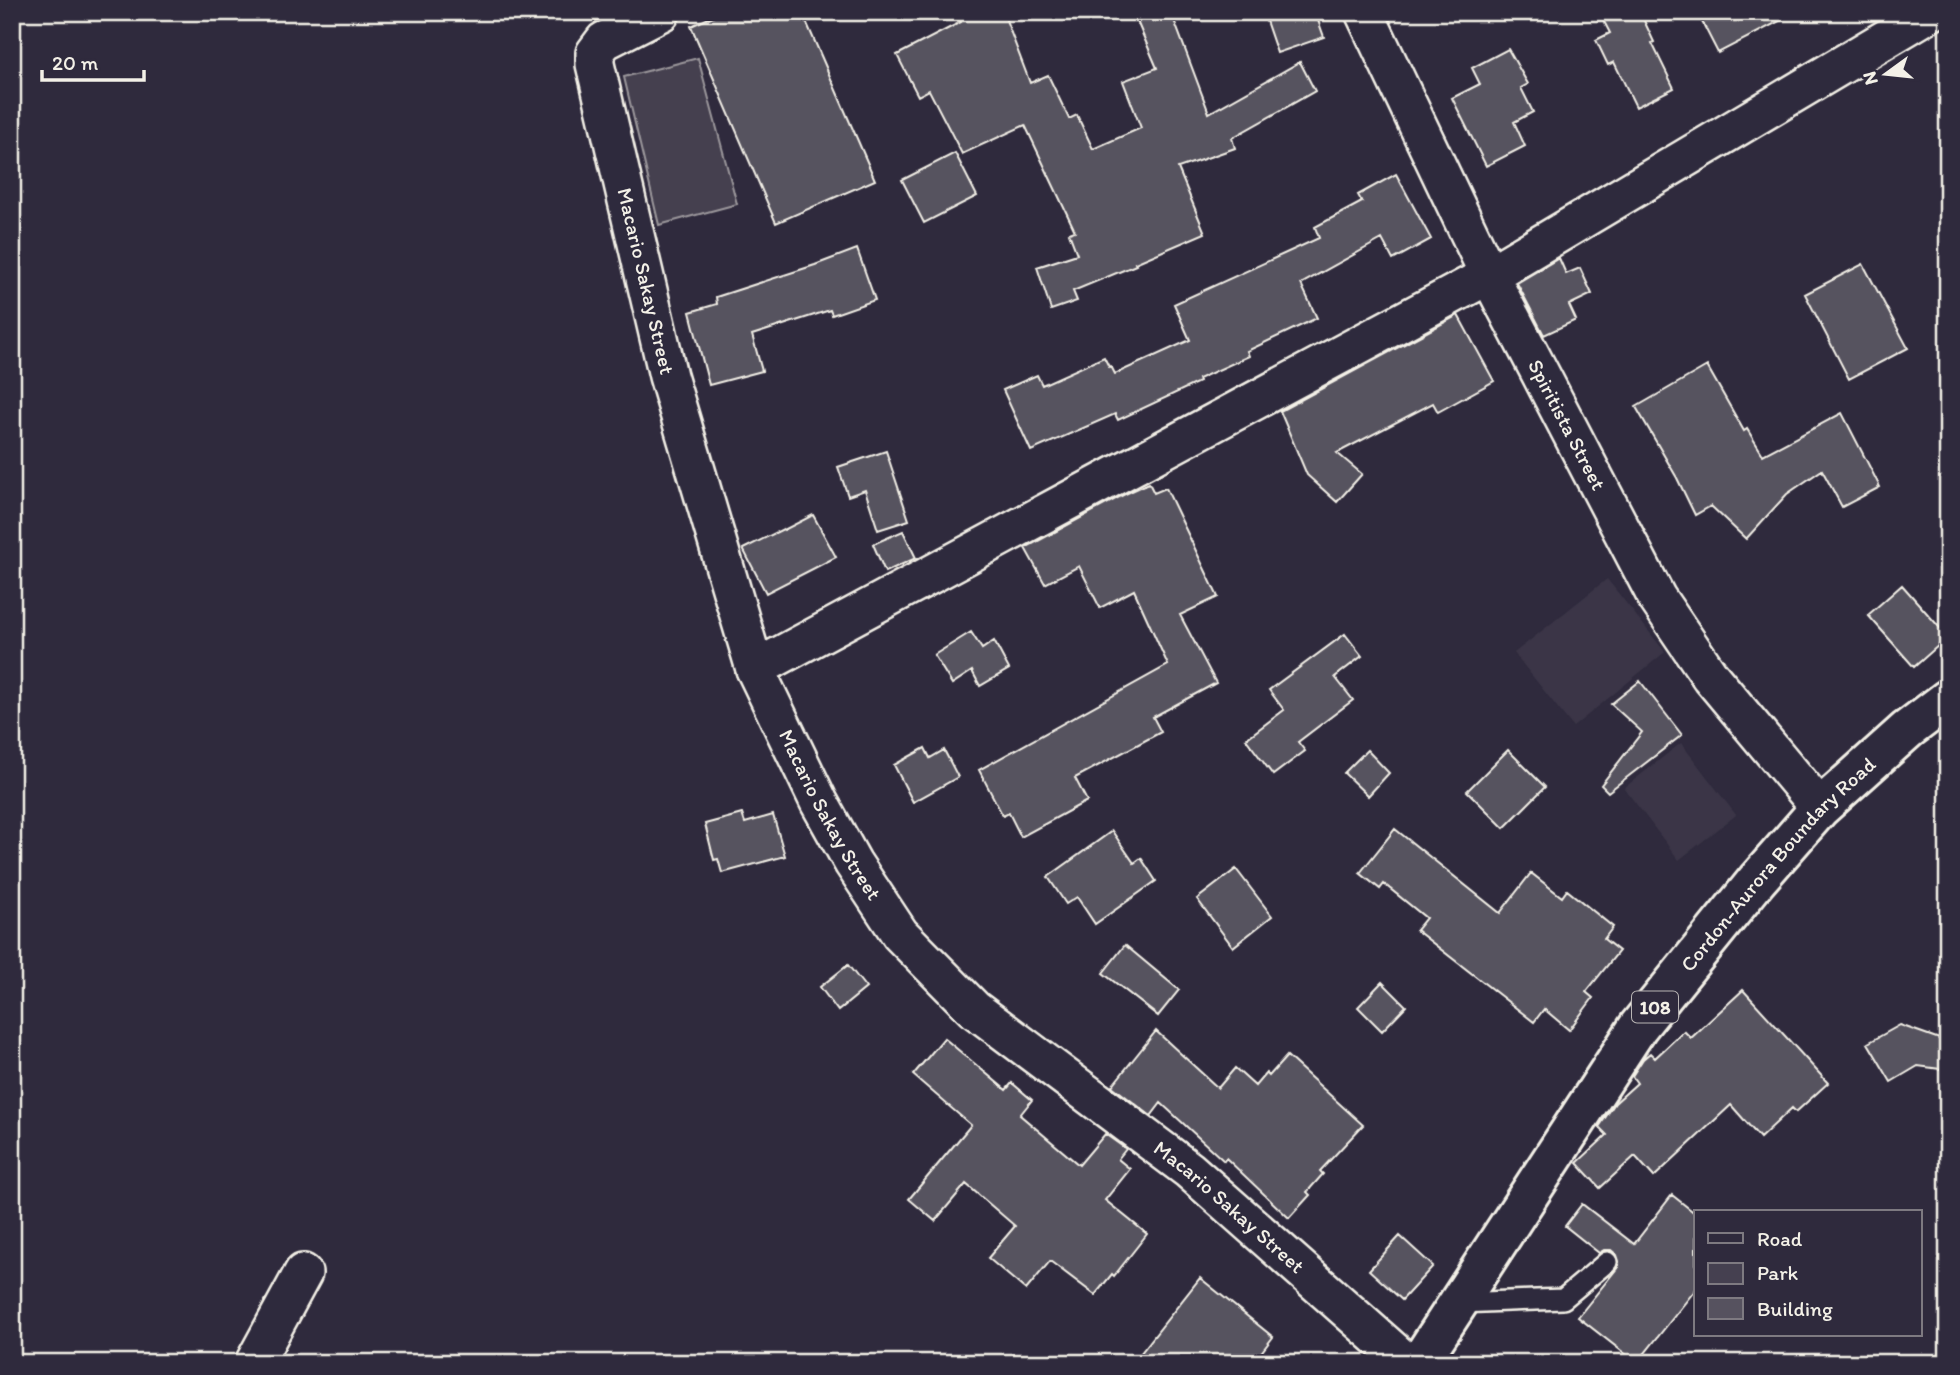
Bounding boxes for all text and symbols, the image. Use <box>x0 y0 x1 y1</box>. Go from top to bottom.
scale bar <box>42 38 144 82</box>
north arrow <box>1852 38 1922 108</box>
text: 20 m <box>52 50 99 75</box>
text: N <box>1857 69 1883 87</box>
street label: Macario Sakay Street <box>612 185 680 377</box>
street label: Spiritista Street <box>1523 355 1612 494</box>
street label: Macario Sakay Street <box>774 725 887 905</box>
street label: Cordon-Aurora Boundary Road <box>1675 751 1881 976</box>
road number: 108 <box>1632 992 1678 1023</box>
street label: Macario Sakay Street <box>1149 1135 1310 1278</box>
legend <box>1694 1210 1922 1336</box>
text: Road <box>1757 1226 1803 1251</box>
text: Park <box>1757 1260 1799 1285</box>
text: Building <box>1757 1296 1833 1321</box>

